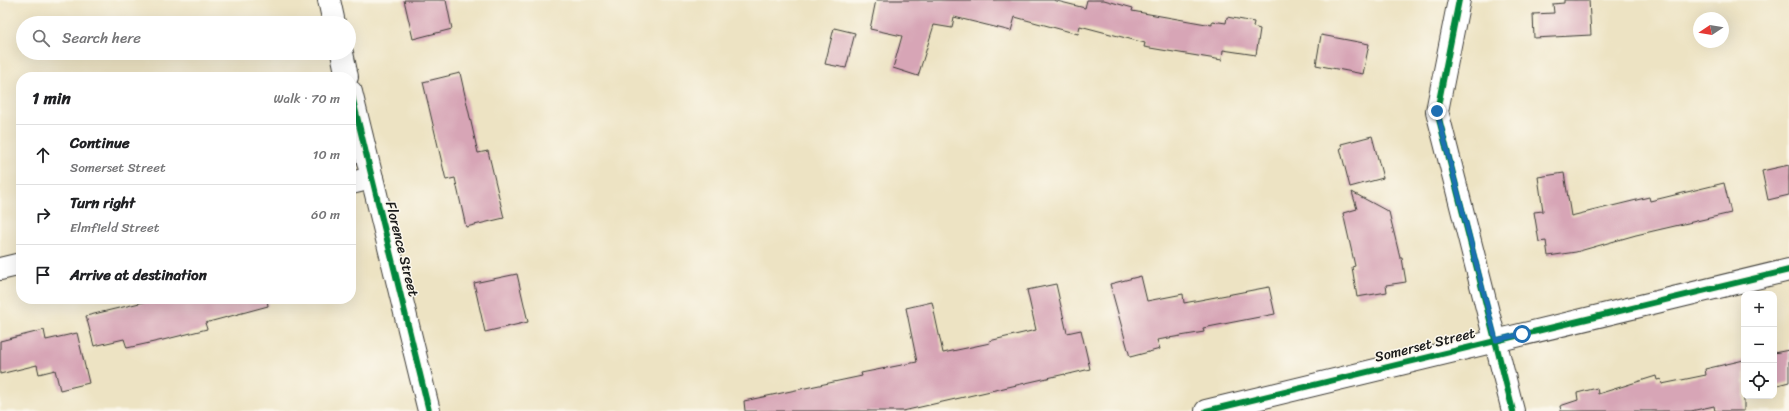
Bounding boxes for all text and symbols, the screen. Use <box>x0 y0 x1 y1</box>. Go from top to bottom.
north arrow <box>1693 12 1729 48</box>
search box <box>16 16 356 60</box>
text: Search here <box>62 25 141 51</box>
icon: search <box>30 27 52 49</box>
text: 1 min <box>32 83 71 113</box>
text: Walk · 70 m <box>274 87 340 110</box>
route end <box>1428 102 1446 120</box>
text: Continue <box>70 130 130 156</box>
text: 10 m <box>313 143 340 166</box>
icon: ahead <box>32 144 54 166</box>
text: Somerset Street <box>70 156 166 179</box>
text: Turn right <box>70 190 135 216</box>
street label: Florence Street <box>378 199 426 299</box>
text: 60 m <box>311 203 340 226</box>
icon: right <box>32 204 54 226</box>
text: Elmfield Street <box>70 216 159 239</box>
text: Arrive at destination <box>70 262 207 288</box>
icon: arrive <box>32 264 54 286</box>
map controls <box>1741 291 1777 399</box>
button: + <box>1741 291 1777 327</box>
street label: Somerset Street <box>1372 320 1478 370</box>
route start <box>1513 325 1531 343</box>
button: − <box>1741 327 1777 363</box>
button: locate <box>1741 363 1777 399</box>

